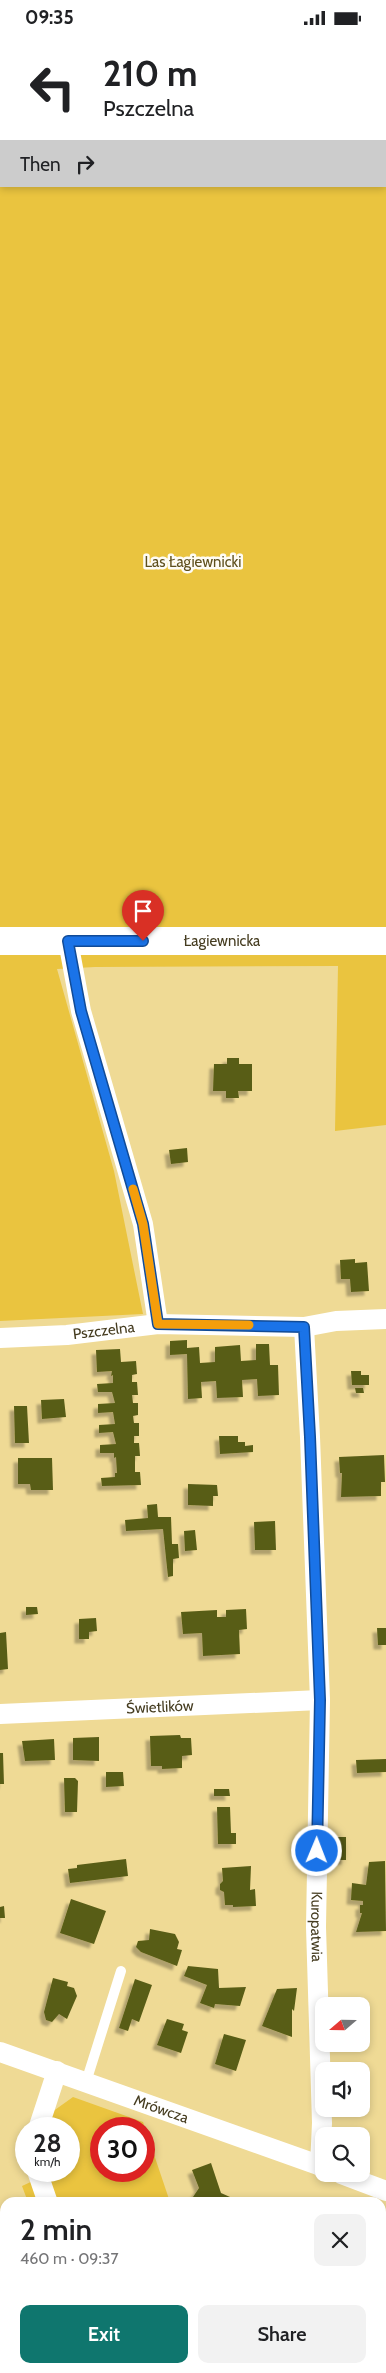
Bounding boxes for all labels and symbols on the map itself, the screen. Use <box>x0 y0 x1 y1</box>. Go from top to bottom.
park label: Las Łagiewnicki <box>145 553 241 571</box>
pin <box>122 890 164 941</box>
street label: Łagiewnicka <box>184 932 261 950</box>
street label: Pszczelna <box>72 1318 136 1343</box>
street label: Świetlików <box>126 1697 194 1717</box>
position arrow <box>290 1824 342 1876</box>
street label: Kuropatwia <box>307 1891 326 1963</box>
north arrow <box>315 1997 370 2053</box>
street label: Mrówcza <box>131 2091 192 2127</box>
speed limit sign: 30 <box>90 2117 155 2182</box>

